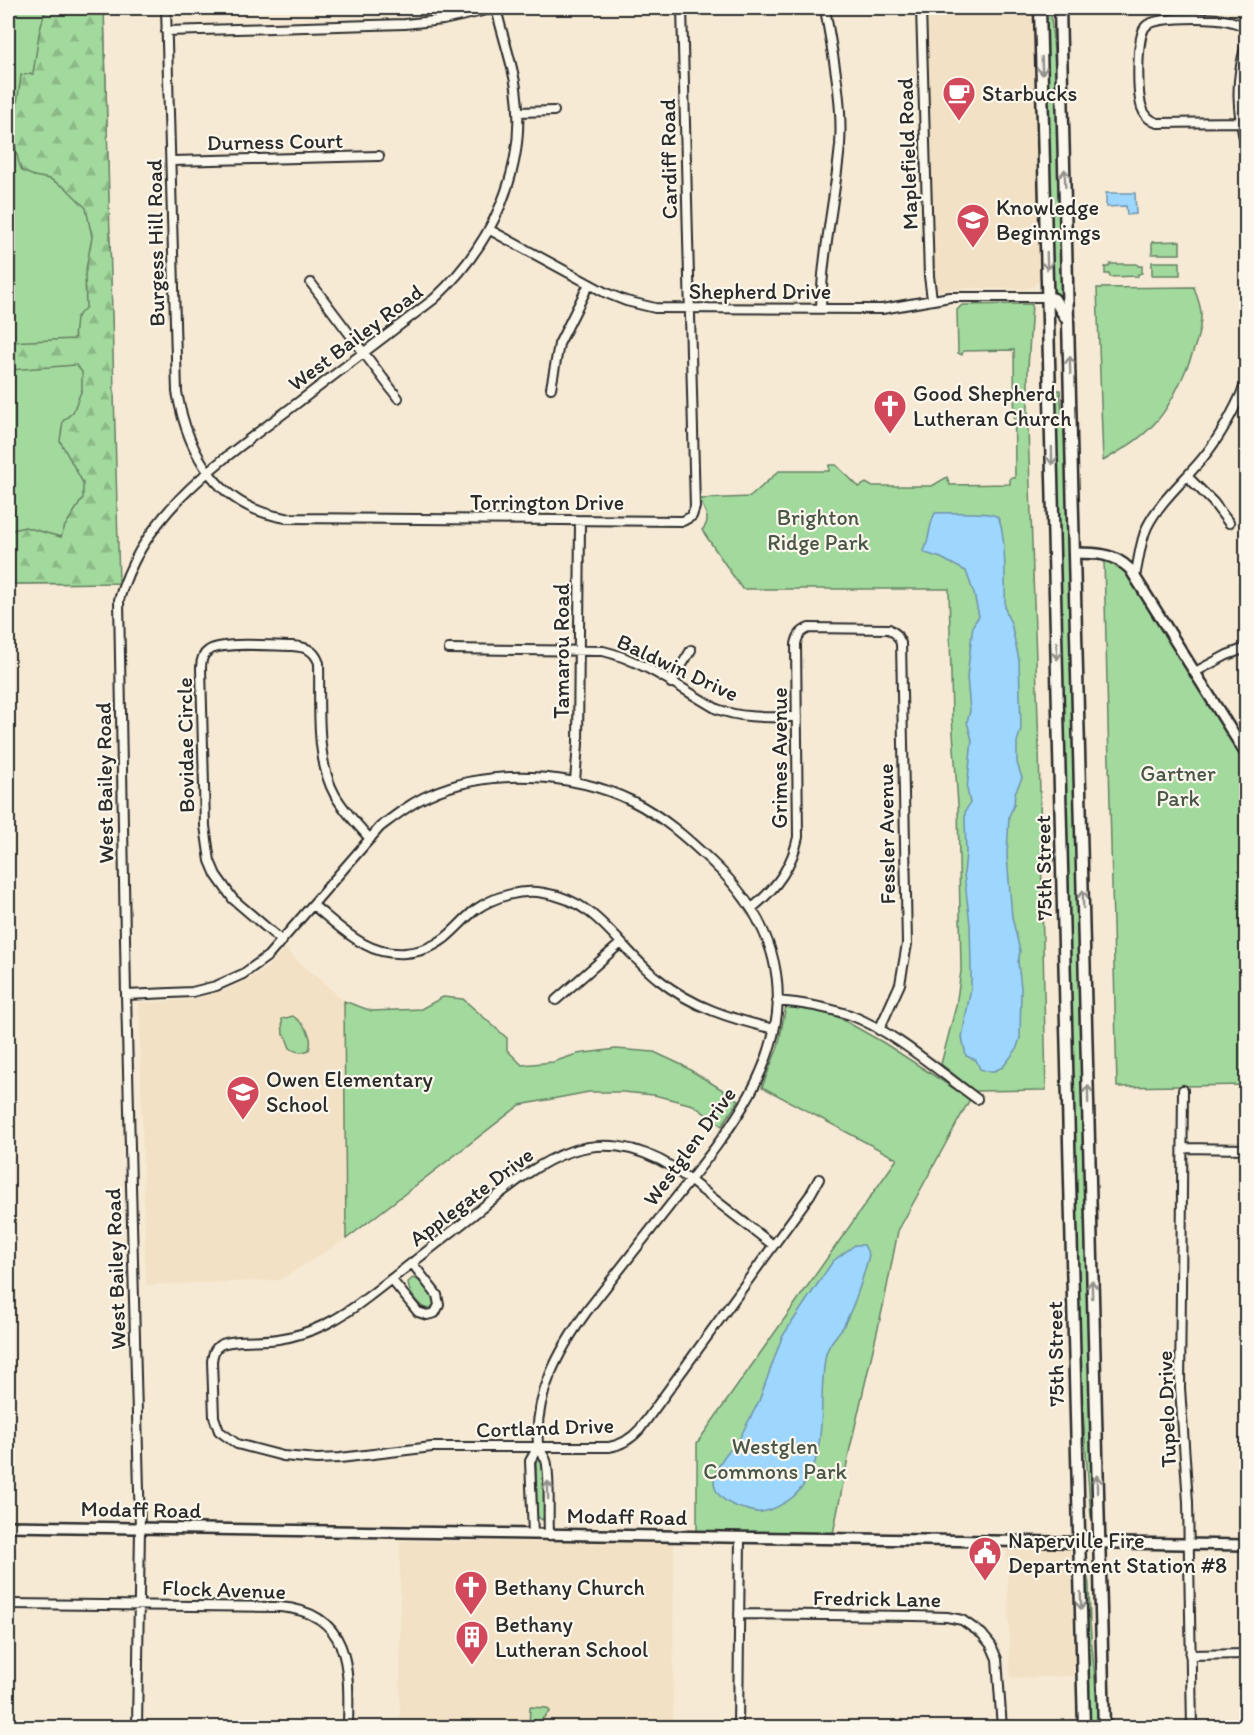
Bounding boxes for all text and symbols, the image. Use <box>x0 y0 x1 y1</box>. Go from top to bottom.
one-way arrow <box>1036 55 1047 75</box>
cafe icon: Starbucks <box>941 75 977 122</box>
street label: Maplefield Road <box>891 77 924 230</box>
place label: Starbucks <box>982 80 1077 107</box>
street label: Cardiff Road <box>654 98 683 220</box>
street label: Durness Court <box>207 127 343 156</box>
street label: Burgess Hill Road <box>141 159 170 327</box>
one-way arrow <box>1059 169 1070 189</box>
place label: Knowledge Beginnings <box>996 194 1101 246</box>
school or university icon: Knowledge Beginnings <box>955 202 991 249</box>
one-way arrow <box>1042 250 1053 270</box>
street label: West Bailey Road <box>283 278 428 397</box>
street label: Shepherd Drive <box>689 278 831 305</box>
one-way arrow <box>1064 355 1075 375</box>
place label: Good Shepherd Lutheran Church <box>913 380 1071 432</box>
church icon: Good Shepherd Lutheran Church <box>872 388 908 435</box>
one-way arrow <box>1047 445 1058 465</box>
street label: Torrington Drive <box>470 489 624 516</box>
park label: Brighton Ridge Park <box>767 504 869 556</box>
street label: Tamarou Road <box>548 583 575 719</box>
street label: Baldwin Drive <box>613 628 743 707</box>
one-way arrow <box>1052 640 1063 660</box>
street label: Bovidae Circle <box>171 677 200 813</box>
street label: Grimes Avenue <box>766 687 793 829</box>
street label: West Bailey Road <box>90 702 119 864</box>
park label: Gartner Park <box>1140 760 1216 812</box>
street label: Fessler Avenue <box>872 763 901 905</box>
street label: 75th Street <box>1029 815 1058 921</box>
one-way arrow <box>1077 890 1089 910</box>
place label: Owen Elementary School <box>266 1066 433 1118</box>
school or university icon: Owen Elementary School <box>225 1074 261 1121</box>
street label: Westglen Drive <box>637 1081 742 1211</box>
one-way arrow <box>1082 1085 1093 1105</box>
street label: Applegate Drive <box>404 1141 539 1252</box>
street label: West Bailey Road <box>99 1188 132 1350</box>
one-way arrow <box>1087 1280 1098 1300</box>
street label: 75th Street <box>1041 1301 1070 1407</box>
street label: Tupelo Drive <box>1151 1350 1182 1468</box>
street label: Cortland Drive <box>476 1412 615 1443</box>
park label: Westglen Commons Park <box>703 1433 847 1485</box>
one-way arrow <box>1091 1475 1103 1495</box>
one-way arrow <box>542 1480 554 1500</box>
street label: Modaff Road <box>80 1495 202 1524</box>
street label: Modaff Road <box>566 1502 688 1531</box>
place label: Naperville Fire Department Station #8 <box>1008 1527 1227 1579</box>
public building icon: Naperville Fire Department Station #8 <box>967 1535 1003 1582</box>
church icon: Bethany Church <box>453 1569 489 1616</box>
street label: Flock Avenue <box>162 1574 286 1605</box>
place label: Bethany Church <box>494 1574 645 1601</box>
street label: Fredrick Lane <box>813 1584 941 1613</box>
one-way arrow <box>1075 1591 1086 1611</box>
place label: Bethany Lutheran School <box>495 1611 648 1663</box>
building icon: Bethany Lutheran School <box>454 1619 490 1666</box>

